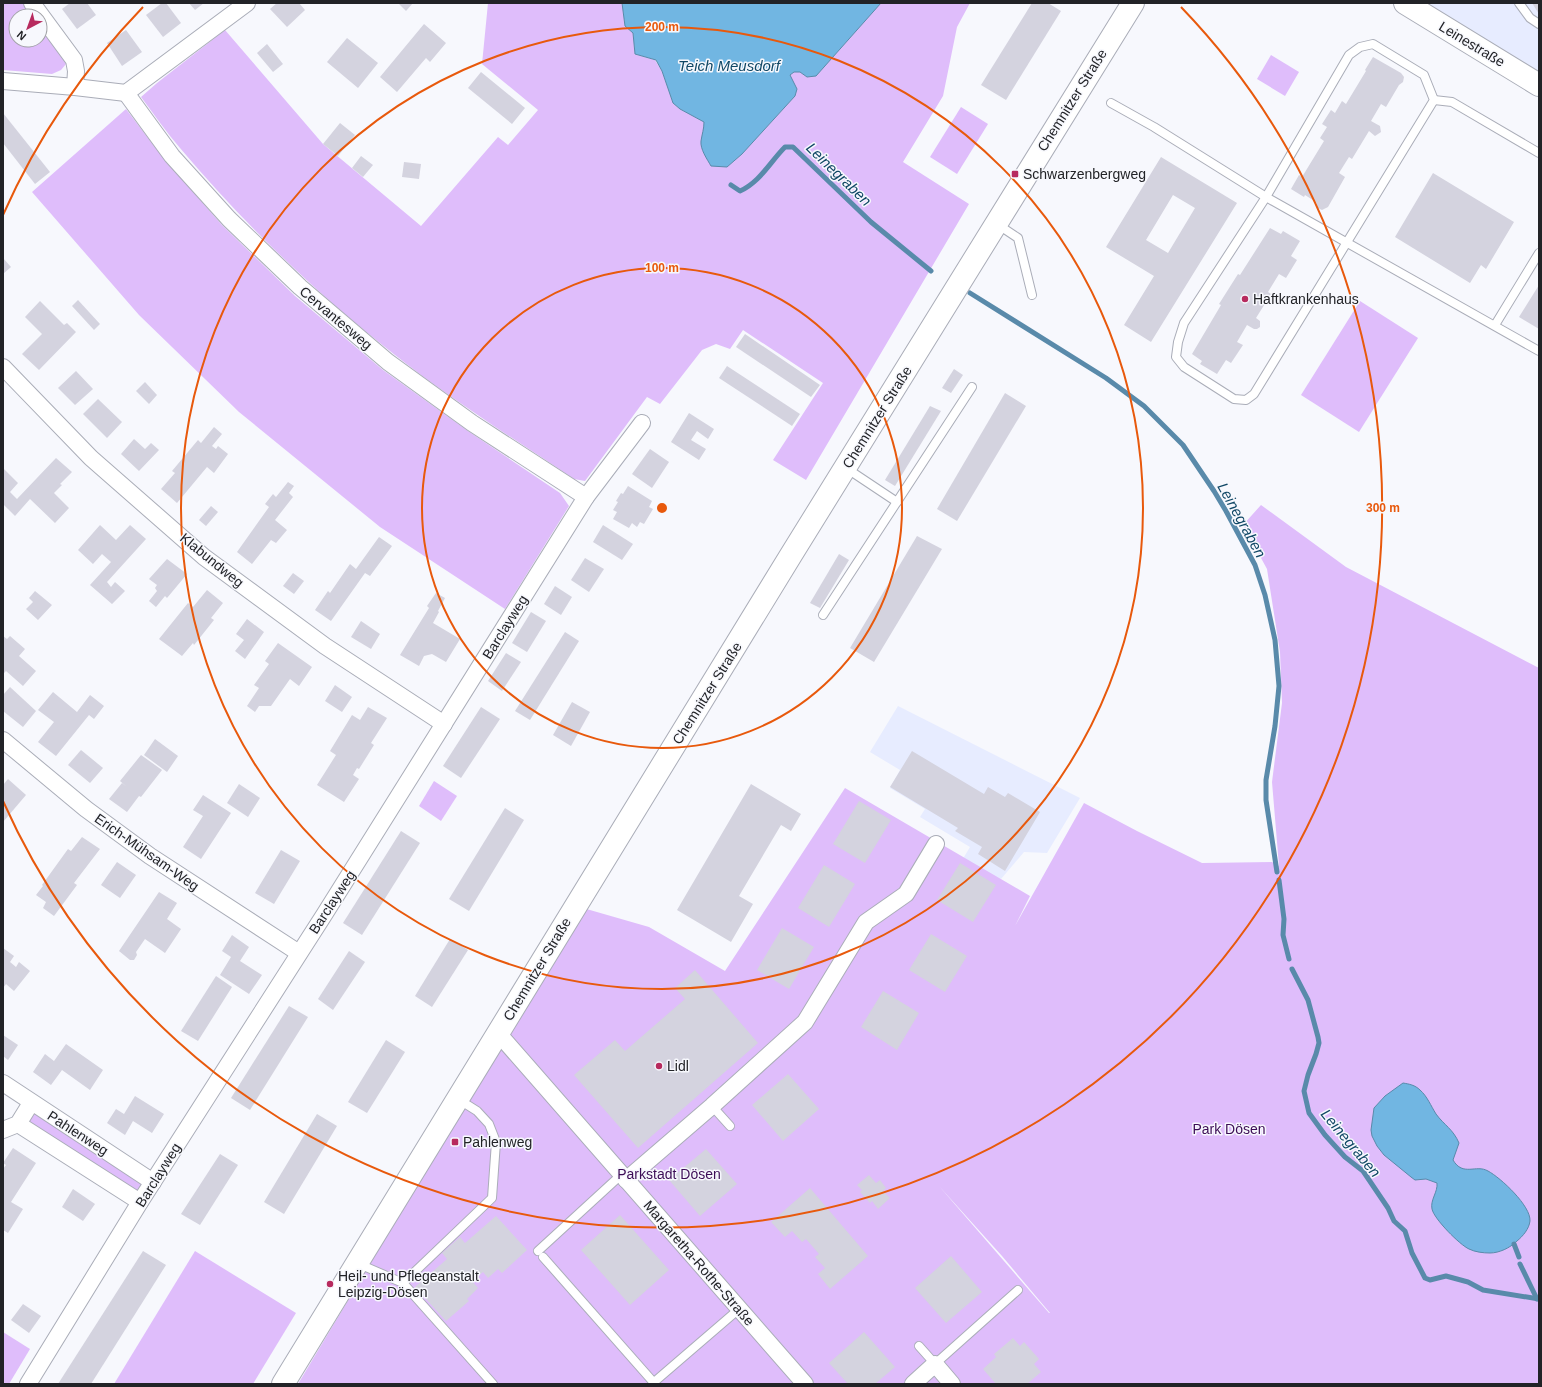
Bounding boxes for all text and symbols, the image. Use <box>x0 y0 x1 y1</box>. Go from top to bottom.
north arrow <box>8 8 48 48</box>
street label: Leinestraße <box>1436 18 1508 70</box>
text: 200 m <box>645 20 679 34</box>
text: N <box>14 28 28 43</box>
street label: Chemnitzer Straße <box>1034 46 1110 154</box>
water label: Teich Meusdorf <box>678 57 782 74</box>
water label: Leinegraben <box>803 139 875 209</box>
place label: Schwarzenbergweg <box>1023 166 1146 182</box>
marker: Schwarzenbergweg <box>1010 169 1020 179</box>
text: 100 m <box>645 261 679 275</box>
street label: Cervantesweg <box>297 283 375 353</box>
place label: Haftkrankenhaus <box>1253 291 1359 307</box>
marker: Haftkrankenhaus <box>1240 294 1250 304</box>
street label: Chemnitzer Straße <box>839 363 915 471</box>
water label: Leinegraben <box>1214 479 1270 561</box>
centre of rings <box>655 501 669 515</box>
text: 300 m <box>1366 501 1400 515</box>
street label: Klabundweg <box>177 530 247 590</box>
street label: Barclayweg <box>479 592 531 662</box>
street label: Chemnitzer Straße <box>669 639 745 747</box>
street label: Erich-Mühsam-Weg <box>92 810 202 894</box>
street label: Barclayweg <box>306 867 358 937</box>
street label: Chemnitzer Straße <box>500 914 574 1023</box>
place label: Lidl <box>667 1058 689 1074</box>
marker: Lidl <box>654 1061 664 1071</box>
water label: Leinegraben <box>1318 1106 1384 1180</box>
street label: Pahlenweg <box>45 1107 111 1159</box>
park label: Park Dösen <box>1192 1121 1266 1137</box>
place label: Pahlenweg <box>463 1134 532 1150</box>
marker: Pahlenweg <box>450 1137 460 1147</box>
street label: Barclayweg <box>132 1140 184 1210</box>
park label: Parkstadt Dösen <box>617 1166 721 1182</box>
street label: Margaretha-Rothe-Straße <box>640 1197 758 1329</box>
place label: Heil- und Pflegeanstalt Leipzig-Dösen <box>338 1268 479 1300</box>
marker: Heil- und Pflegeanstalt Leipzig-Dösen <box>325 1279 335 1289</box>

